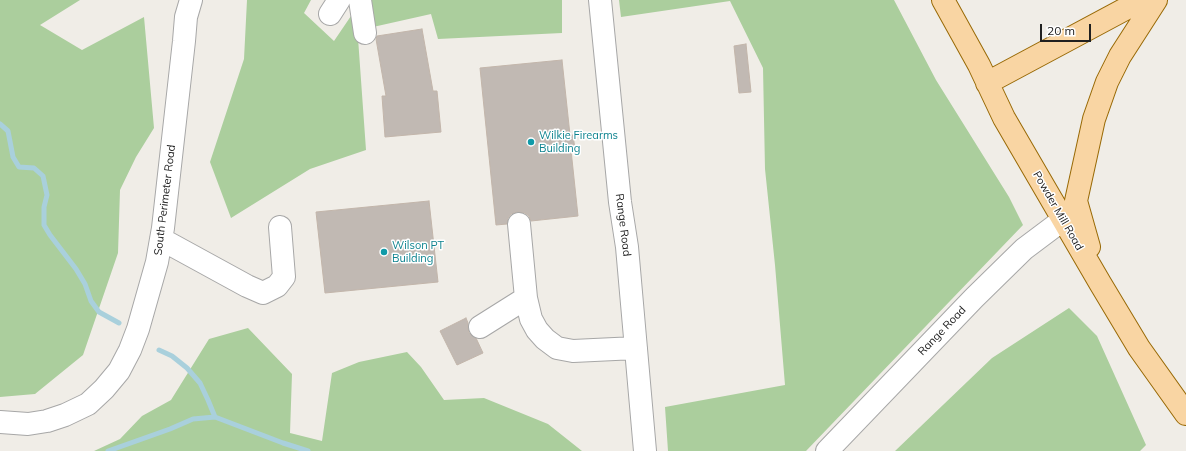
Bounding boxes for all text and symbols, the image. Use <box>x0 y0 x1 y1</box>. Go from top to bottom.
scale bar <box>1042 16 1093 42</box>
text: 20 m <box>1047 23 1075 38</box>
place label: Wilkie Firearms Building <box>539 129 618 155</box>
marker: Wilkie Firearms Building <box>526 137 536 147</box>
street label: South Perimeter Road <box>152 144 178 256</box>
street label: Powder Mill Road <box>1030 169 1086 253</box>
street label: Range Road <box>613 193 633 257</box>
place label: Wilson PT Building <box>392 239 444 265</box>
marker: Wilson PT Building <box>379 247 389 257</box>
street label: Range Road <box>915 304 969 358</box>

